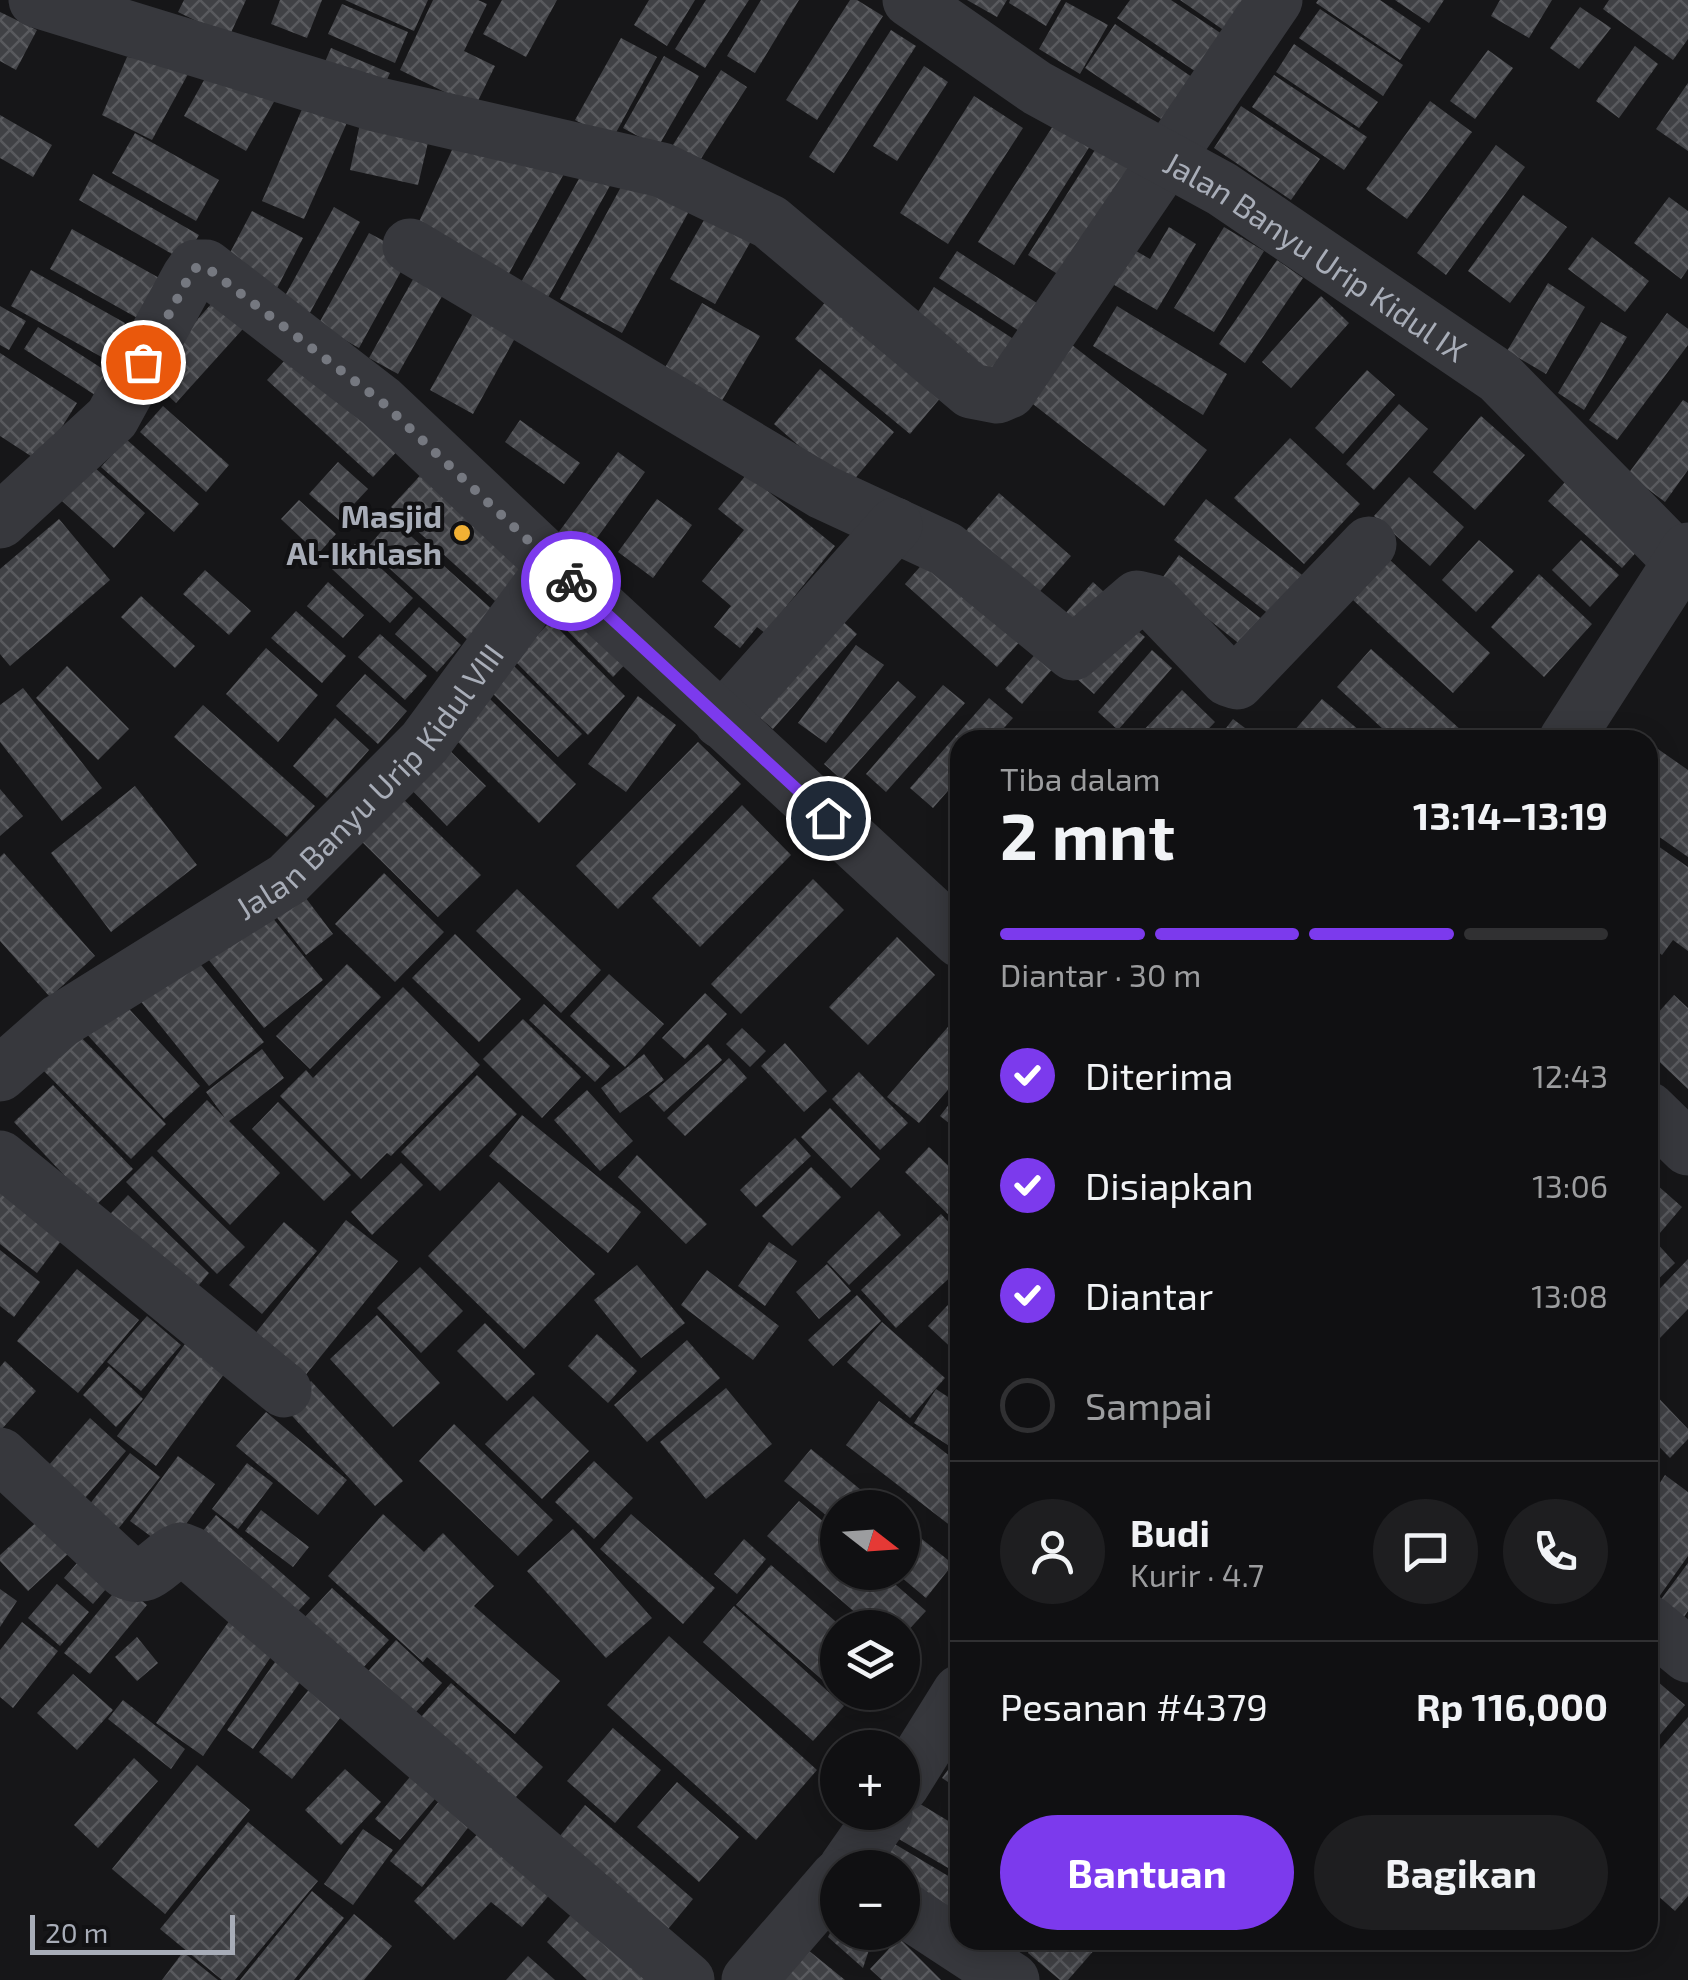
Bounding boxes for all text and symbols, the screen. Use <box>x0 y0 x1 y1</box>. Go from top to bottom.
street label: Jalan Banyu Urip Kidul IX <box>1158 142 1474 369</box>
pin <box>101 320 186 405</box>
icon: bag <box>116 335 171 390</box>
place label: Masjid Al-Ikhlash <box>286 496 442 571</box>
marker: Masjid Al-Ikhlash <box>451 522 473 544</box>
courier <box>521 531 621 631</box>
icon: bike <box>544 554 599 609</box>
street label: Jalan Banyu Urip Kidul VIII <box>228 636 510 926</box>
text: Tiba dalam <box>1000 759 1160 797</box>
pin <box>786 776 871 861</box>
icon: home <box>801 791 856 846</box>
text: 13:14–13:19 <box>1413 792 1608 838</box>
text: 2 mnt <box>1000 795 1175 873</box>
text: Diantar · 30 m <box>1000 955 1201 993</box>
icon: check <box>1000 1048 1055 1103</box>
text: Diterima <box>1085 1052 1233 1098</box>
text: 12:43 <box>1532 1056 1608 1094</box>
icon: check <box>1000 1158 1055 1213</box>
text: Disiapkan <box>1085 1162 1254 1208</box>
text: 13:06 <box>1532 1166 1608 1204</box>
icon: check <box>1000 1268 1055 1323</box>
text: Diantar <box>1085 1272 1213 1318</box>
text: 13:08 <box>1531 1276 1608 1314</box>
text: Sampai <box>1085 1382 1213 1428</box>
north arrow <box>820 1490 920 1590</box>
map controls <box>820 1490 920 1950</box>
button: person <box>1000 1499 1105 1604</box>
button: chat <box>1373 1499 1478 1604</box>
button: phone <box>1503 1499 1608 1604</box>
text: Budi <box>1130 1509 1210 1555</box>
text: Kurir · 4.7 <box>1130 1555 1264 1593</box>
button: layers <box>820 1610 920 1710</box>
text: Pesanan #4379 <box>1000 1683 1268 1729</box>
text: Rp 116,000 <box>1416 1683 1608 1729</box>
button: + <box>820 1730 920 1830</box>
button: Bantuan <box>1000 1815 1294 1930</box>
button: Bagikan <box>1314 1815 1608 1930</box>
button: − <box>820 1850 920 1950</box>
scale bar <box>30 1910 235 1954</box>
text: 20 m <box>45 1915 108 1949</box>

